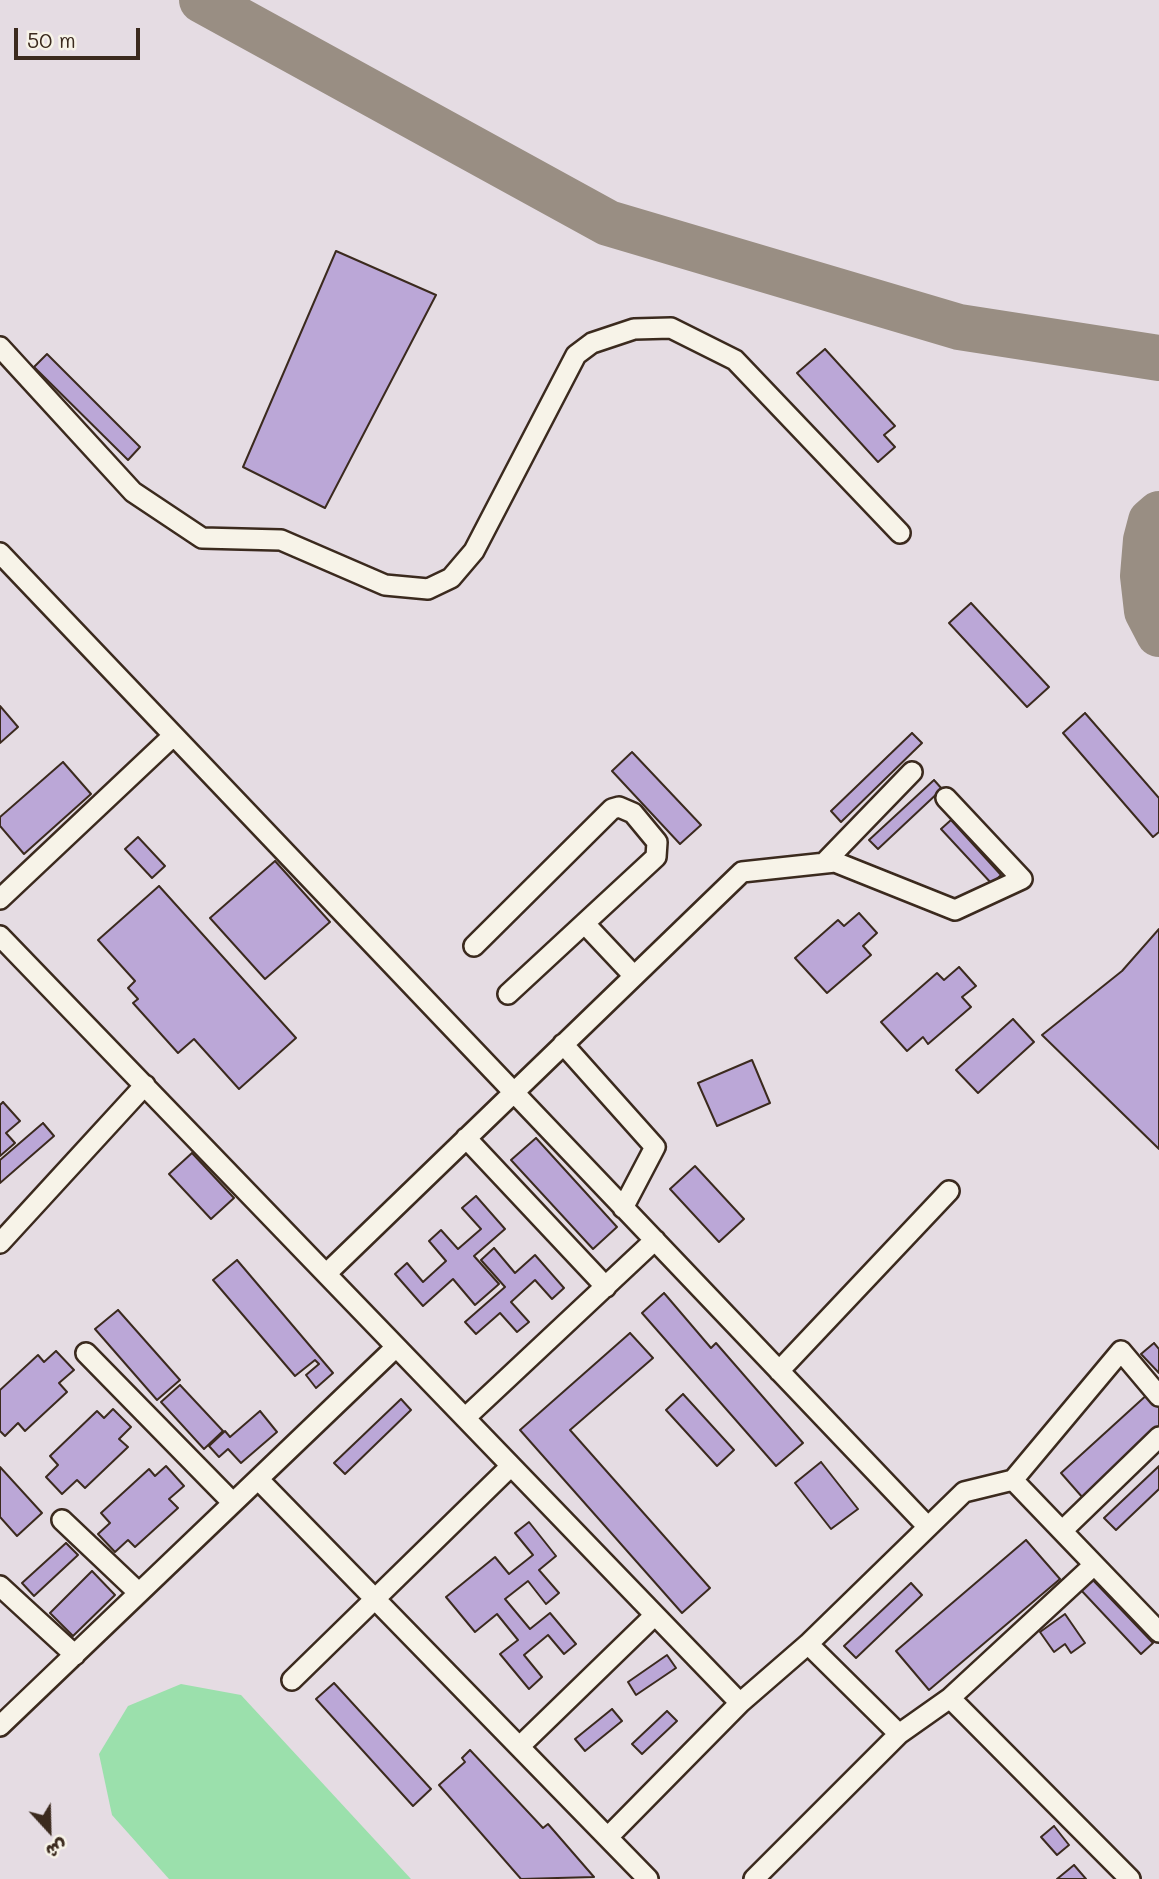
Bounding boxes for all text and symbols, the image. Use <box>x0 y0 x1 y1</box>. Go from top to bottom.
scale bar <box>18 14 144 58</box>
text: 50 m <box>27 26 76 53</box>
north arrow <box>14 1795 84 1865</box>
text: ش <box>43 1834 71 1865</box>

